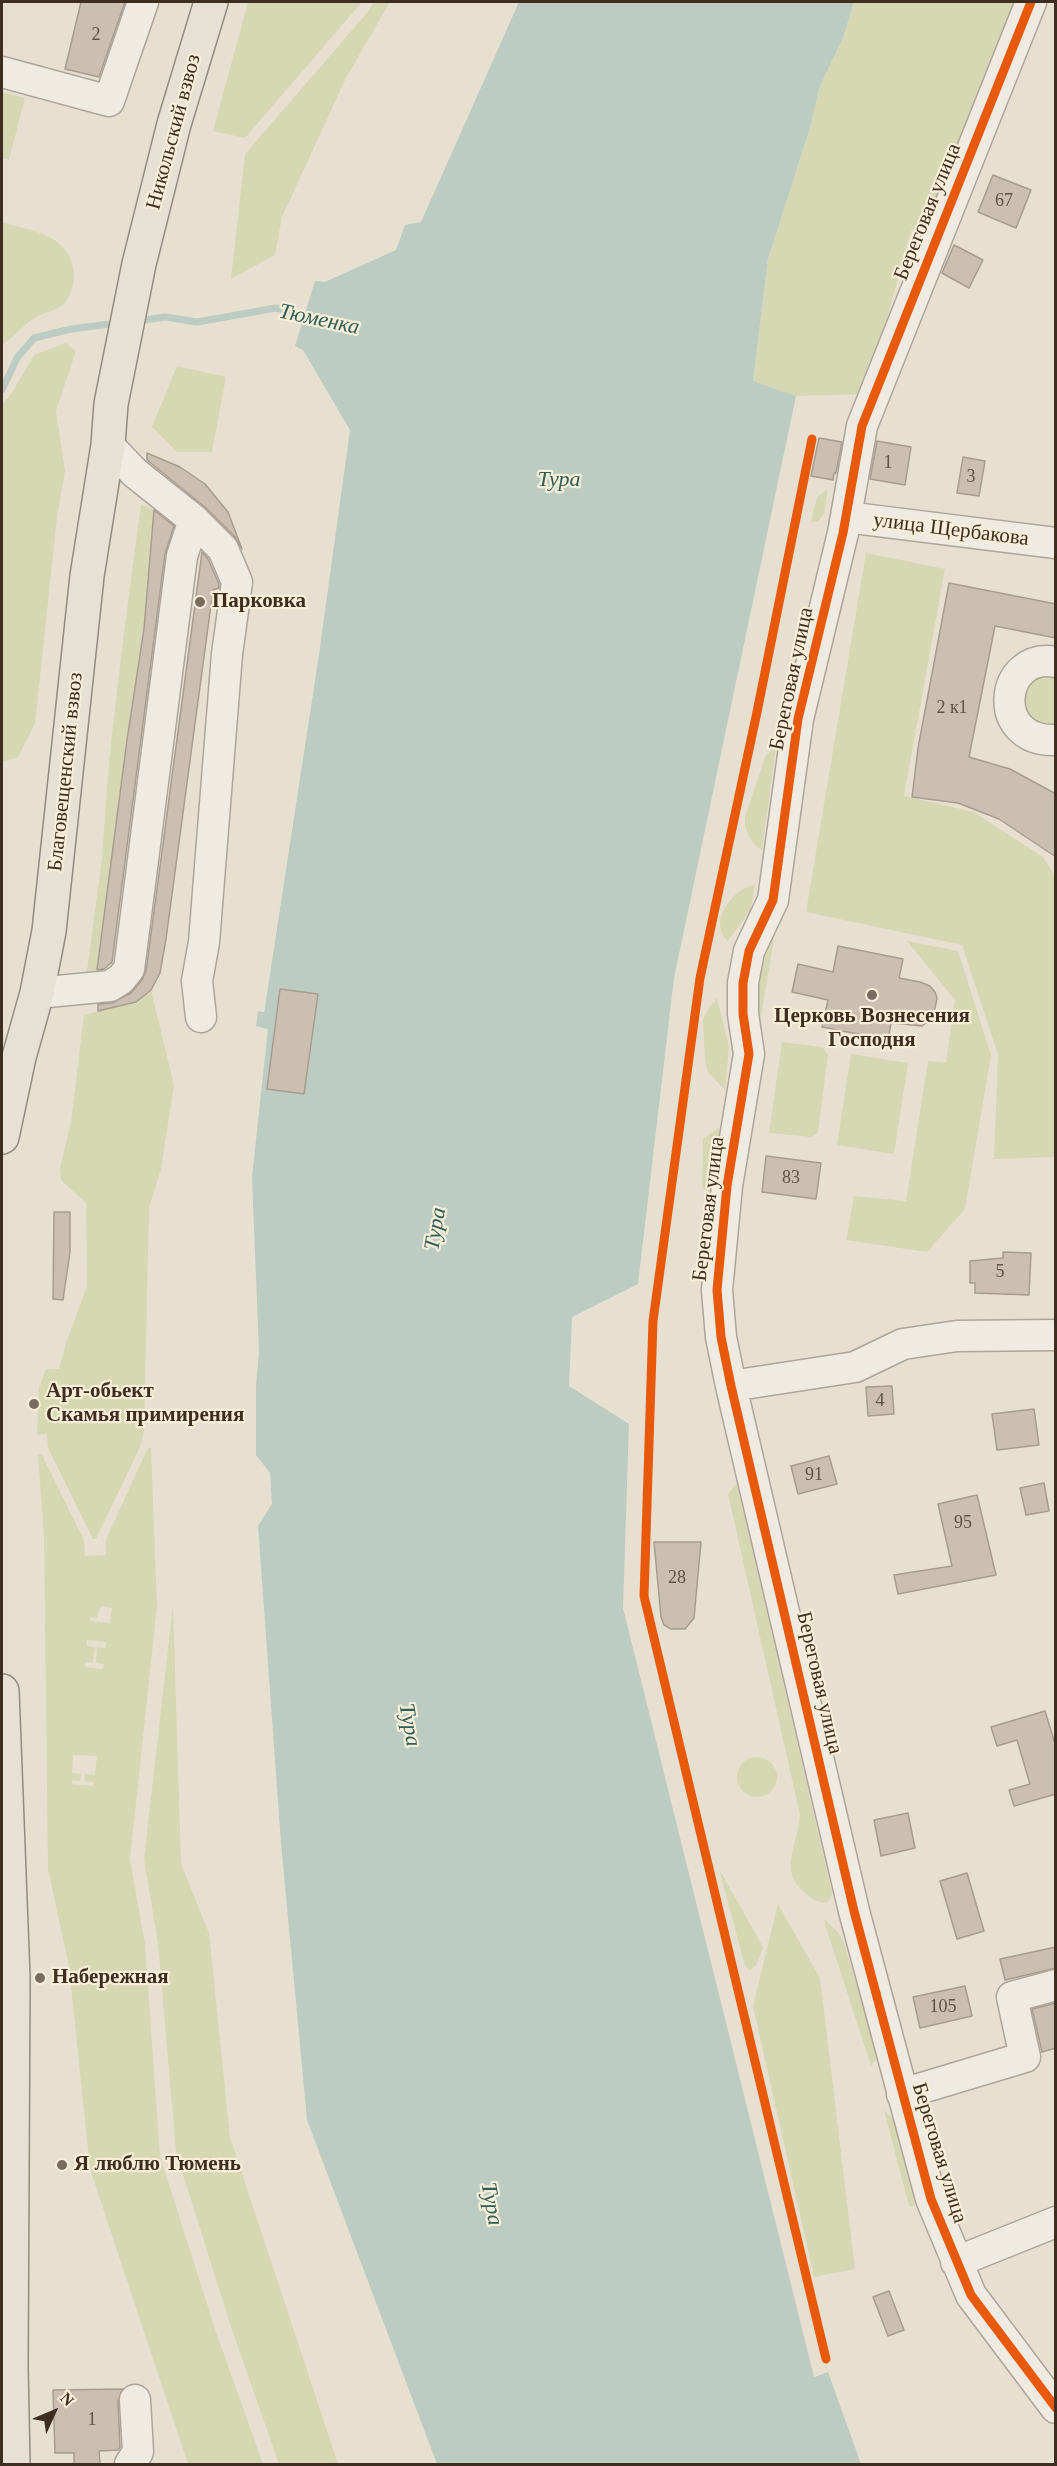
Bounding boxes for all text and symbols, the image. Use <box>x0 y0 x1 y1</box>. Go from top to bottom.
house number: 2 <box>92 24 100 46</box>
street label: Никольский взвоз <box>141 52 207 212</box>
street label: Береговая улица <box>889 140 967 284</box>
house number: 67 <box>995 190 1013 212</box>
water label: Тюменка <box>276 299 362 341</box>
house number: 1 <box>884 452 892 474</box>
house number: 3 <box>966 466 976 488</box>
water label: Тура <box>537 467 581 493</box>
street label: улица Щербакова <box>872 508 1030 552</box>
place label: Парковка <box>212 589 306 615</box>
marker: Парковка <box>193 595 207 609</box>
street label: Береговая улица <box>765 605 819 753</box>
street label: Благовещенский взвоз <box>43 671 89 873</box>
house number: 2 к1 <box>936 697 968 719</box>
marker: Церковь Вознесения Господня <box>865 988 879 1002</box>
place label: Церковь Вознесения Господня <box>774 1004 970 1054</box>
street label: Береговая улица <box>688 1135 730 1283</box>
house number: 83 <box>782 1167 800 1189</box>
water label: Тура <box>419 1205 453 1253</box>
house number: 5 <box>996 1261 1004 1283</box>
place label: Арт-обьект Скамья примирения <box>46 1379 244 1429</box>
house number: 4 <box>876 1390 884 1412</box>
marker: Арт-обьект Скамья примирения <box>27 1397 41 1411</box>
house number: 91 <box>805 1464 823 1486</box>
house number: 95 <box>954 1512 972 1534</box>
house number: 28 <box>668 1567 686 1589</box>
street label: Береговая улица <box>790 1609 848 1757</box>
water label: Тура <box>392 1701 426 1749</box>
place label: Набережная <box>52 1965 169 1991</box>
marker: Набережная <box>33 1971 47 1985</box>
house number: 105 <box>930 1996 956 2018</box>
street label: Береговая улица <box>906 2080 972 2226</box>
place label: Я люблю Тюмень <box>74 2152 241 2178</box>
marker: Я люблю Тюмень <box>55 2158 69 2172</box>
water label: Тура <box>474 2180 508 2228</box>
north arrow <box>24 2382 84 2442</box>
text: N <box>57 2389 77 2409</box>
house number: 1 <box>88 2409 97 2431</box>

